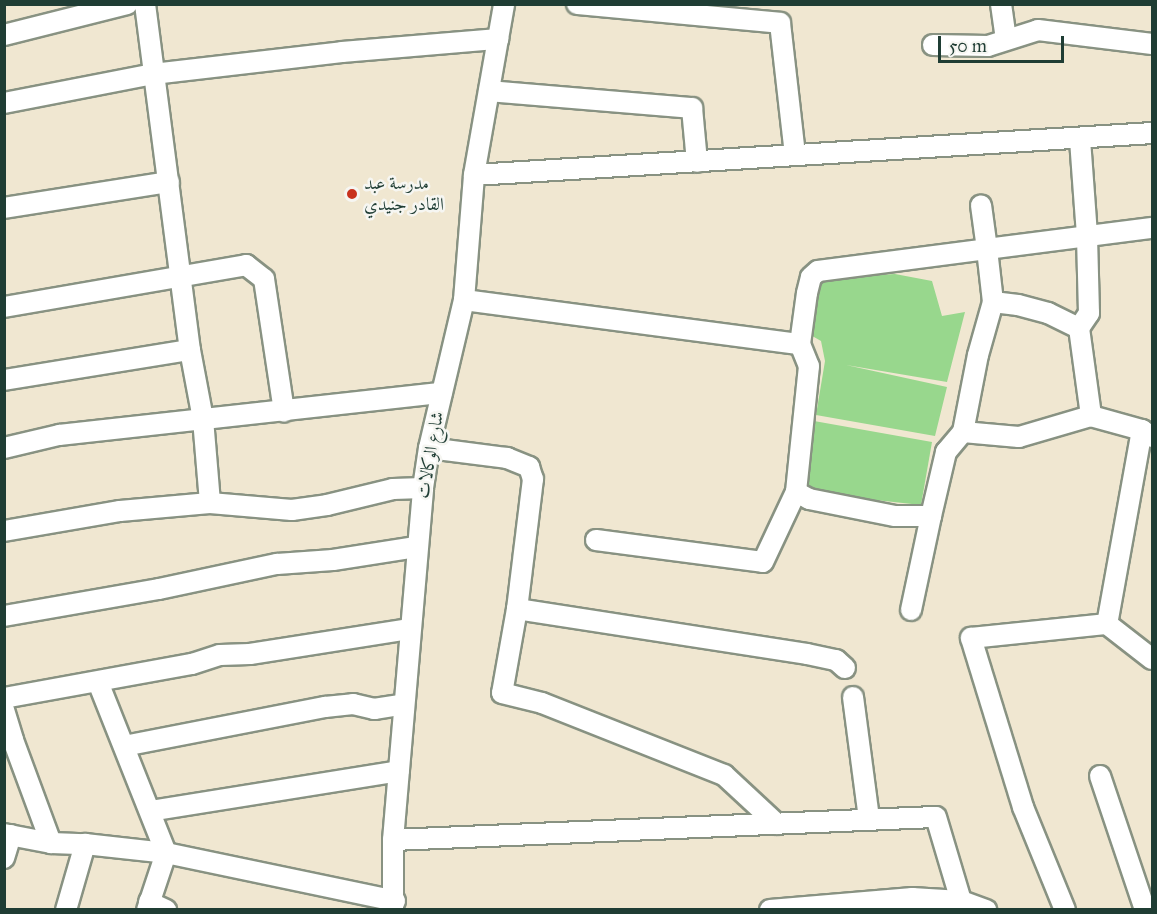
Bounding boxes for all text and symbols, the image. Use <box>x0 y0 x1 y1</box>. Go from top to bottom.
scale bar <box>941 24 1067 62</box>
text: 50 m <box>949 35 987 57</box>
place label: مدرسة عبد القادر جنيدي <box>364 173 444 216</box>
marker: مدرسة عبد القادر جنيدي <box>345 187 359 201</box>
street label: شارع الوكالات <box>412 410 448 500</box>

